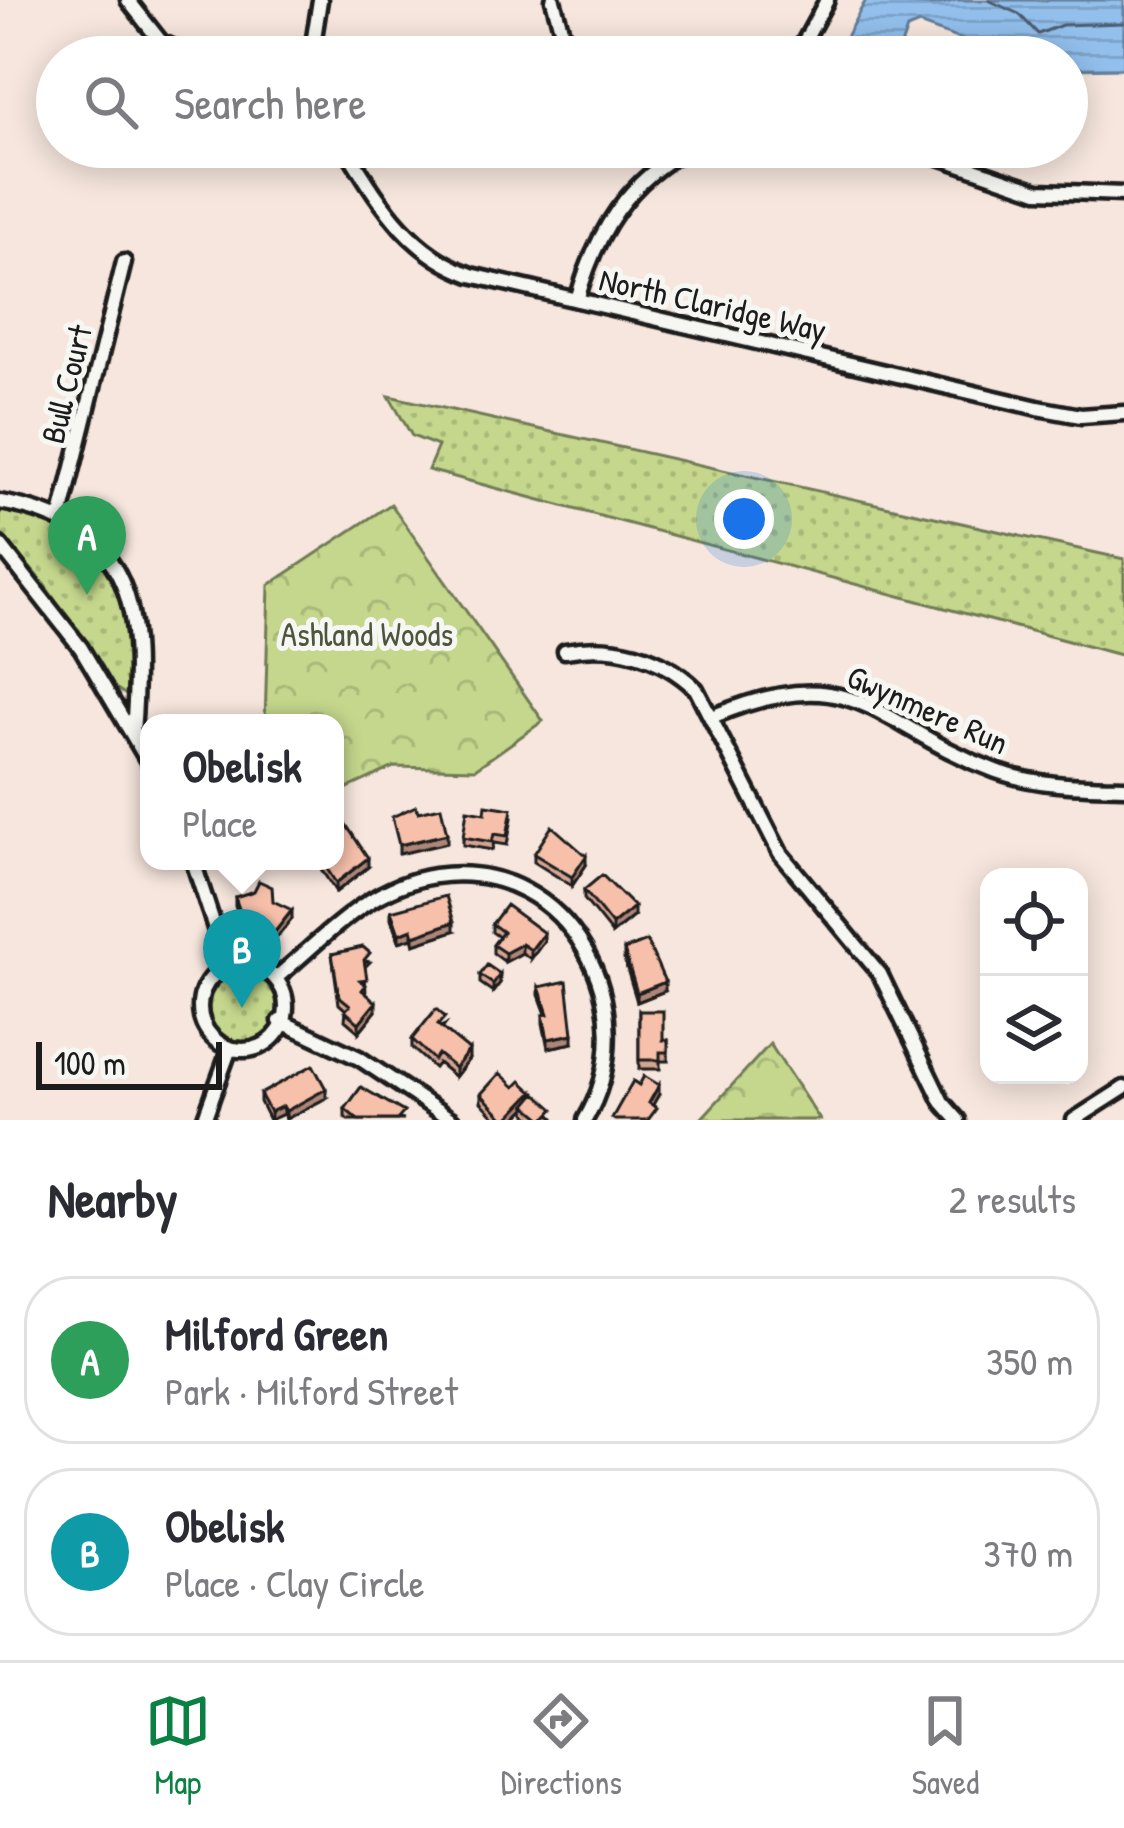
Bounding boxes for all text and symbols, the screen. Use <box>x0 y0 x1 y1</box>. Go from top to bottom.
search box <box>36 36 1088 168</box>
icon: search <box>78 69 144 135</box>
text: Search here <box>174 72 366 133</box>
street label: North Claridge Way <box>595 256 831 352</box>
street label: Bull Court <box>30 320 102 448</box>
your location <box>714 489 774 549</box>
pin: A <box>48 496 126 595</box>
park label: Ashland Woods <box>281 612 453 656</box>
street label: Gwynmere Run <box>840 654 1016 765</box>
popup <box>140 714 344 870</box>
text: Obelisk <box>182 735 302 796</box>
text: Place <box>182 796 257 849</box>
map controls <box>980 868 1088 1084</box>
button: locate <box>980 868 1088 976</box>
pin: B <box>203 909 281 1008</box>
button: layers <box>980 976 1088 1084</box>
scale bar <box>36 1036 222 1089</box>
text: 100 m <box>54 1041 126 1085</box>
text: Nearby <box>48 1164 178 1233</box>
text: 2 results <box>949 1172 1076 1225</box>
text: Milford Green <box>165 1303 388 1364</box>
text: A <box>80 1334 100 1387</box>
text: 350 m <box>986 1334 1073 1387</box>
text: Park · Milford Street <box>165 1364 458 1417</box>
text: Obelisk <box>165 1495 285 1556</box>
text: B <box>80 1526 100 1579</box>
text: 370 m <box>983 1526 1073 1579</box>
text: Place · Clay Circle <box>165 1556 424 1609</box>
tab: Map <box>145 1688 211 1804</box>
tab: Directions <box>501 1688 622 1804</box>
tab: Saved <box>912 1688 979 1804</box>

